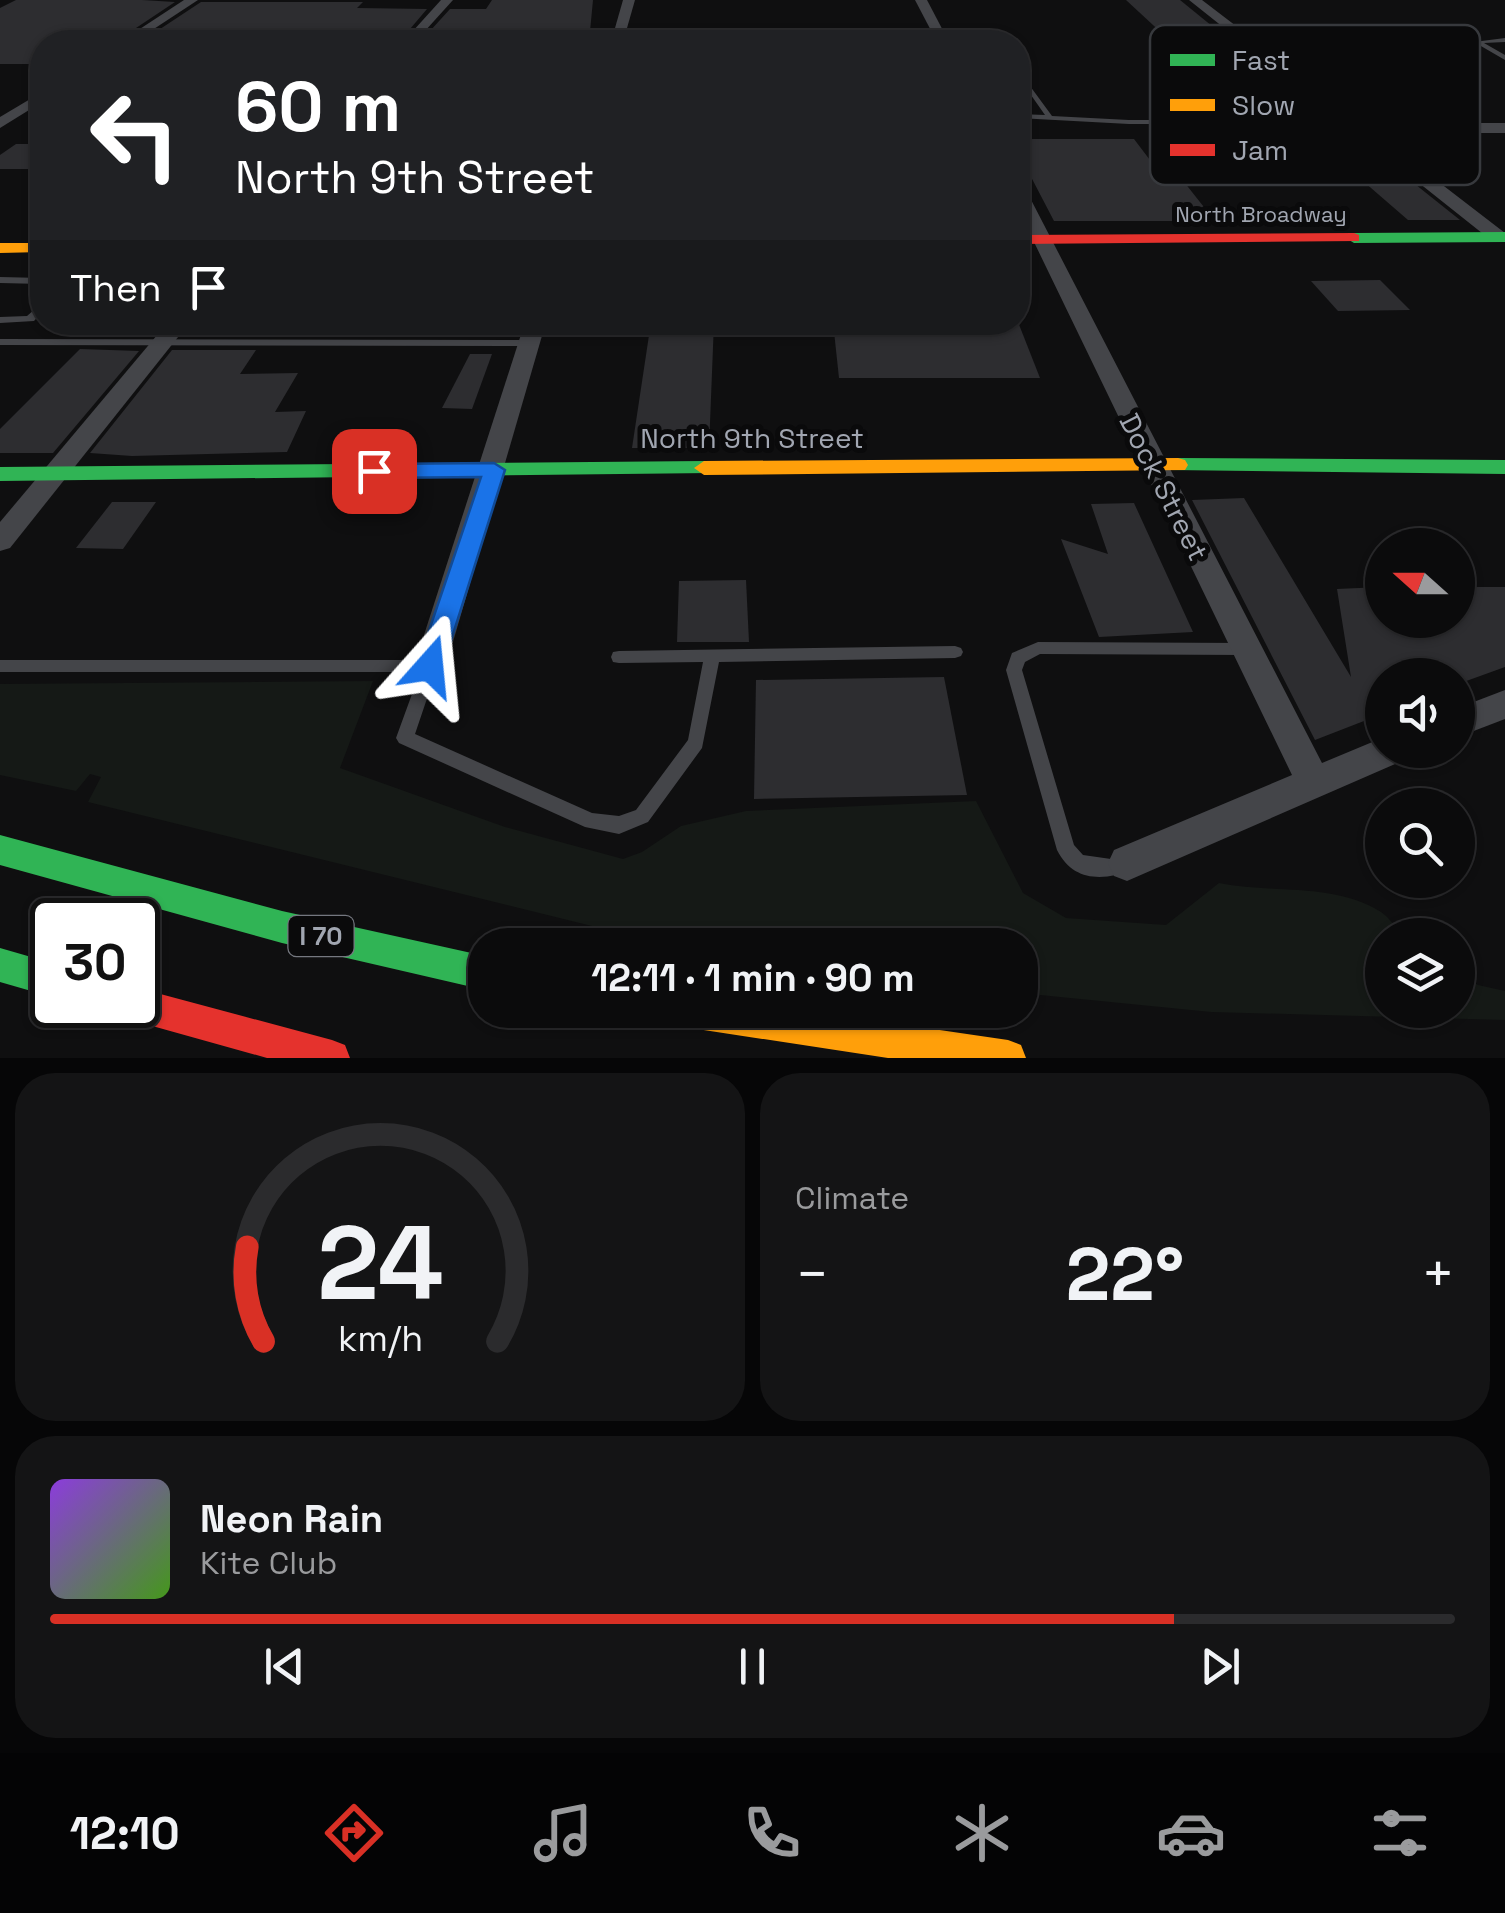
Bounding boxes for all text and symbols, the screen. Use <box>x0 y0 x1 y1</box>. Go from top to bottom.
legend <box>1150 25 1480 185</box>
text: Fast <box>1232 42 1290 78</box>
text: 60 m <box>235 62 401 151</box>
icon: left <box>70 70 200 200</box>
text: Slow <box>1232 87 1295 123</box>
text: Jam <box>1232 132 1288 168</box>
text: North 9th Street <box>235 149 594 206</box>
street label: North Broadway <box>1175 200 1347 228</box>
icon: arrive <box>181 260 236 315</box>
text: Then <box>70 264 161 312</box>
street label: Dock Street <box>1112 407 1216 567</box>
street label: North 9th Street <box>640 420 864 456</box>
pin <box>332 429 417 514</box>
icon: arrive <box>347 444 402 499</box>
north arrow <box>1365 528 1475 638</box>
map controls <box>1365 528 1475 1028</box>
position arrow <box>378 614 482 718</box>
button: sound <box>1365 658 1475 768</box>
button: search <box>1365 788 1475 898</box>
speed limit sign: 30 <box>30 898 160 1028</box>
road number: I 70 <box>288 916 354 956</box>
button: layers <box>1365 918 1475 1028</box>
text: 12:11 · 1 min · 90 m <box>591 954 915 1002</box>
text: Climate <box>795 1178 909 1218</box>
text: 24 <box>317 1197 443 1329</box>
text: 22° <box>1066 1226 1184 1322</box>
text: − <box>795 1239 829 1309</box>
text: + <box>1421 1239 1455 1309</box>
text: km/h <box>337 1316 423 1361</box>
text: Neon Rain <box>200 1495 383 1543</box>
text: Kite Club <box>200 1543 337 1583</box>
icon: previous <box>257 1639 312 1694</box>
icon: pause <box>725 1639 780 1694</box>
icon: next <box>1193 1639 1248 1694</box>
icon: directions <box>319 1798 389 1868</box>
icon: music <box>528 1798 598 1868</box>
icon: phone <box>737 1798 807 1868</box>
icon: climate <box>947 1798 1017 1868</box>
icon: car <box>1156 1798 1226 1868</box>
icon: filters <box>1365 1798 1435 1868</box>
text: 12:10 <box>70 1805 180 1862</box>

